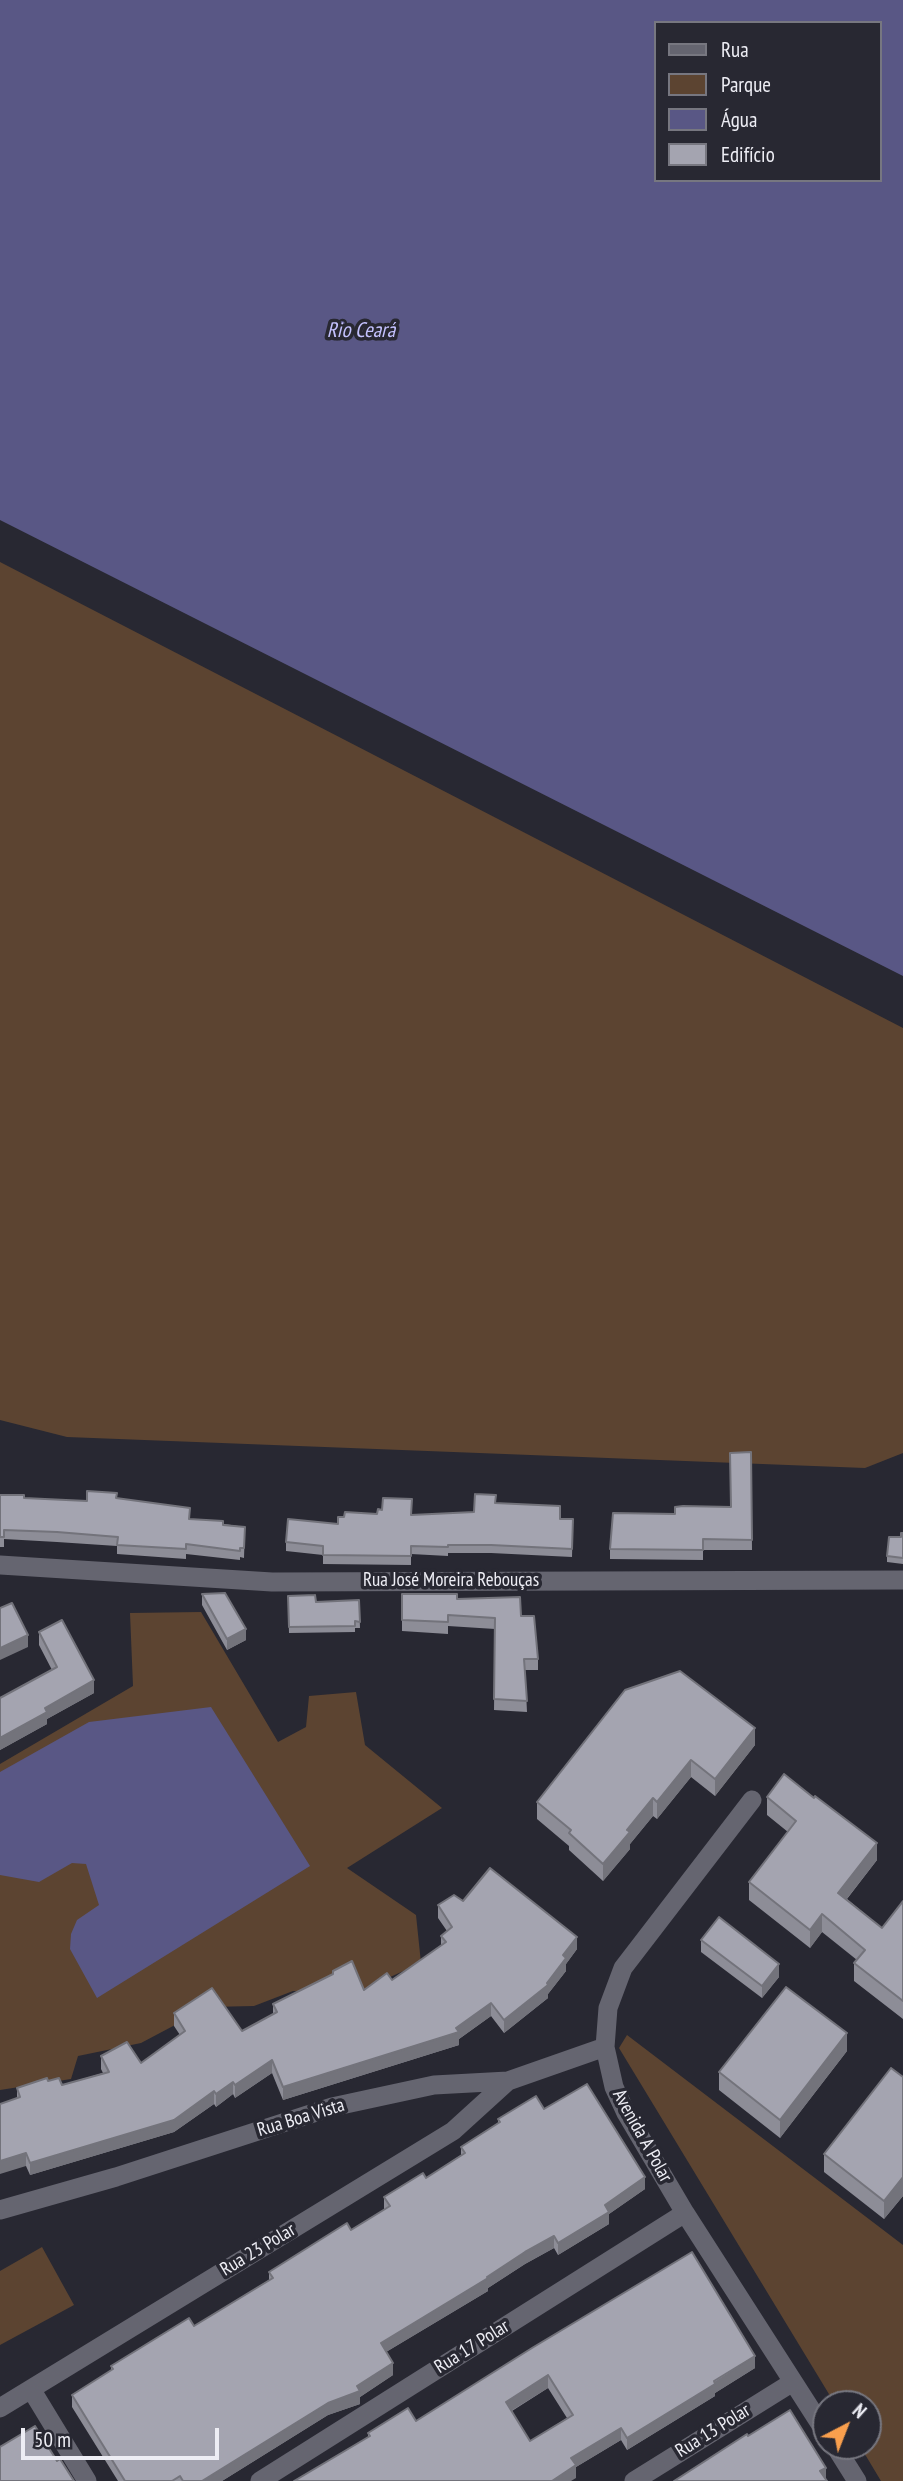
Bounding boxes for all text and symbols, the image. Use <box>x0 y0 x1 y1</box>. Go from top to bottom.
legend <box>654 21 882 182</box>
text: Rua <box>721 36 749 63</box>
text: Parque <box>721 71 771 98</box>
text: Água <box>721 106 757 133</box>
text: Edifício <box>721 141 775 168</box>
water label: Rio Ceará <box>327 318 395 344</box>
street label: Rua José Moreira Rebouças <box>363 1570 539 1592</box>
street label: Avenida A Polar <box>607 2086 677 2186</box>
street label: Rua Boa Vista <box>255 2094 347 2142</box>
street label: Rua 23 Polar <box>216 2219 300 2281</box>
street label: Rua 17 Polar <box>431 2315 513 2379</box>
north arrow <box>812 2390 882 2460</box>
street label: Rua 13 Polar <box>672 2399 754 2463</box>
text: N <box>848 2399 872 2423</box>
scale bar <box>24 2414 222 2458</box>
text: 50 m <box>34 2426 71 2453</box>

